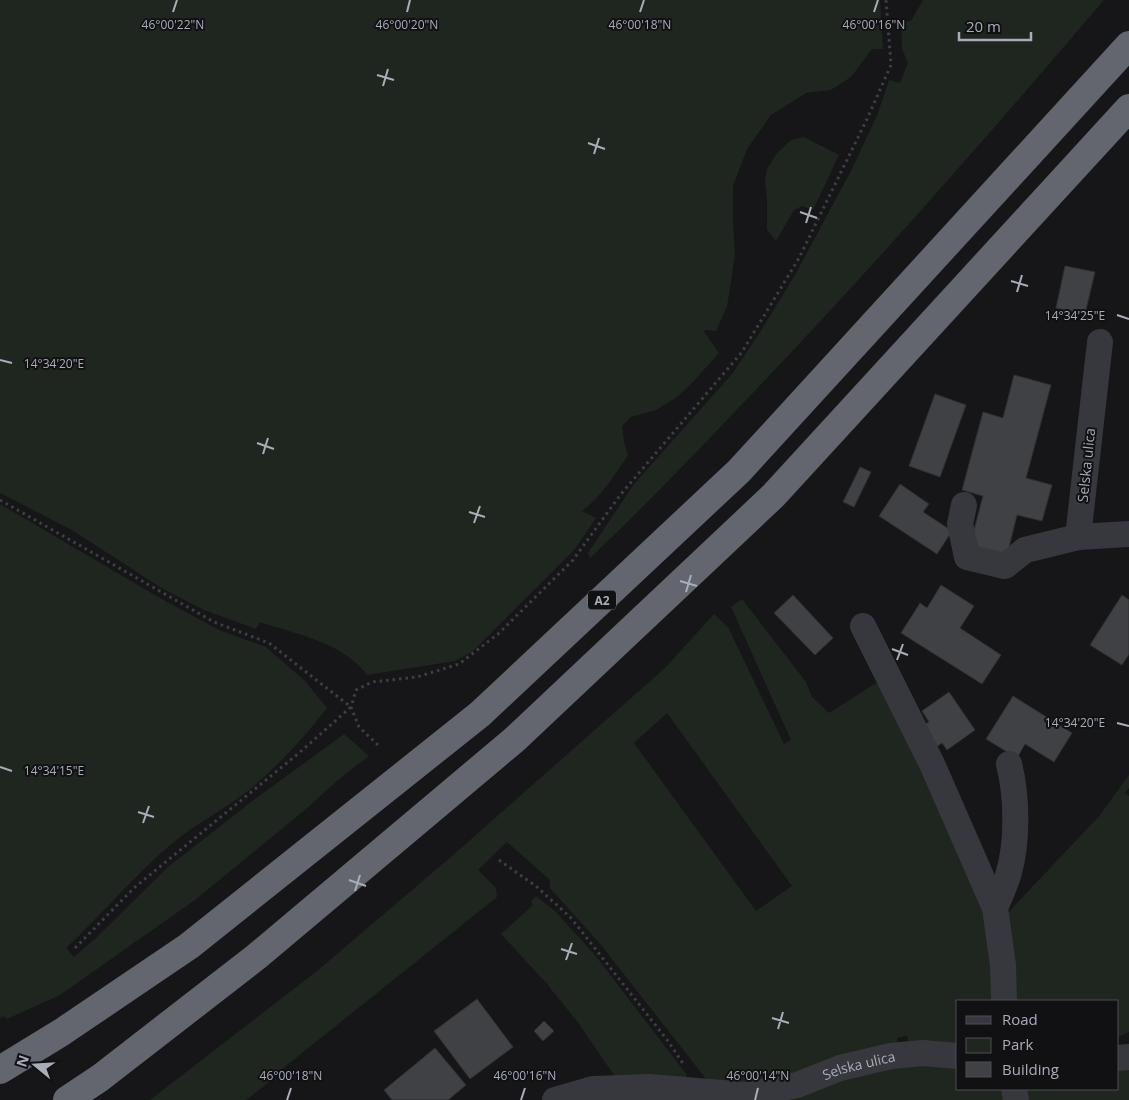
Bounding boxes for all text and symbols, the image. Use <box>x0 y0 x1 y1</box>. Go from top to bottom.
scale bar <box>959 10 1032 42</box>
text: 46°00'22"N <box>142 16 204 33</box>
text: 46°00'20"N <box>376 16 438 33</box>
text: 46°00'18"N <box>609 16 671 33</box>
text: 46°00'16"N <box>843 16 905 33</box>
text: 20 m <box>966 16 1001 36</box>
text: 14°34'25"E <box>1045 307 1105 324</box>
text: 14°34'20"E <box>24 355 84 372</box>
street label: Selska ulica <box>1073 427 1099 503</box>
road number: A2 <box>588 590 616 610</box>
text: 14°34'20"E <box>1045 714 1105 731</box>
text: 14°34'15"E <box>24 762 84 779</box>
legend <box>956 1000 1119 1090</box>
text: Road <box>1002 1009 1038 1029</box>
text: Park <box>1002 1034 1033 1054</box>
north arrow <box>10 1040 60 1090</box>
street label: Selska ulica <box>819 1046 897 1084</box>
text: N <box>11 1052 33 1069</box>
text: Building <box>1002 1059 1059 1079</box>
text: 46°00'18"N <box>260 1067 322 1084</box>
text: 46°00'16"N <box>494 1067 556 1084</box>
text: 46°00'14"N <box>727 1067 789 1084</box>

